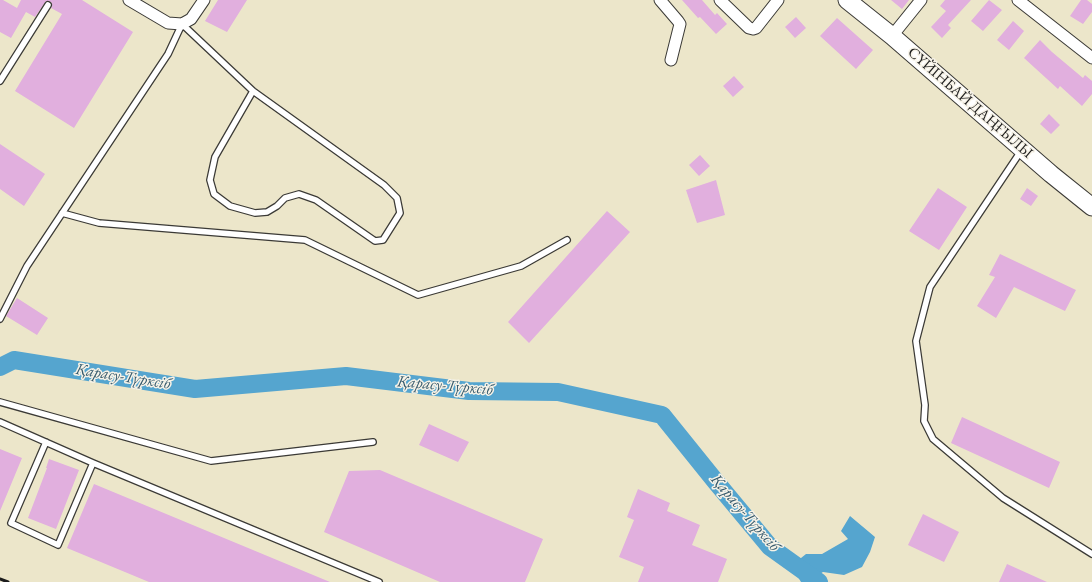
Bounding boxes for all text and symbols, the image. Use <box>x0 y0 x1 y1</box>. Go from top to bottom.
street label: СҮЙІНБАЙ ДАҢҒЫЛЫ <box>904 44 1036 162</box>
water label: Қарасу-Түрксіб <box>74 360 172 394</box>
water label: Қарасу-Түрксіб <box>396 372 494 400</box>
water label: Қарасу-Түрксіб <box>706 470 784 556</box>

